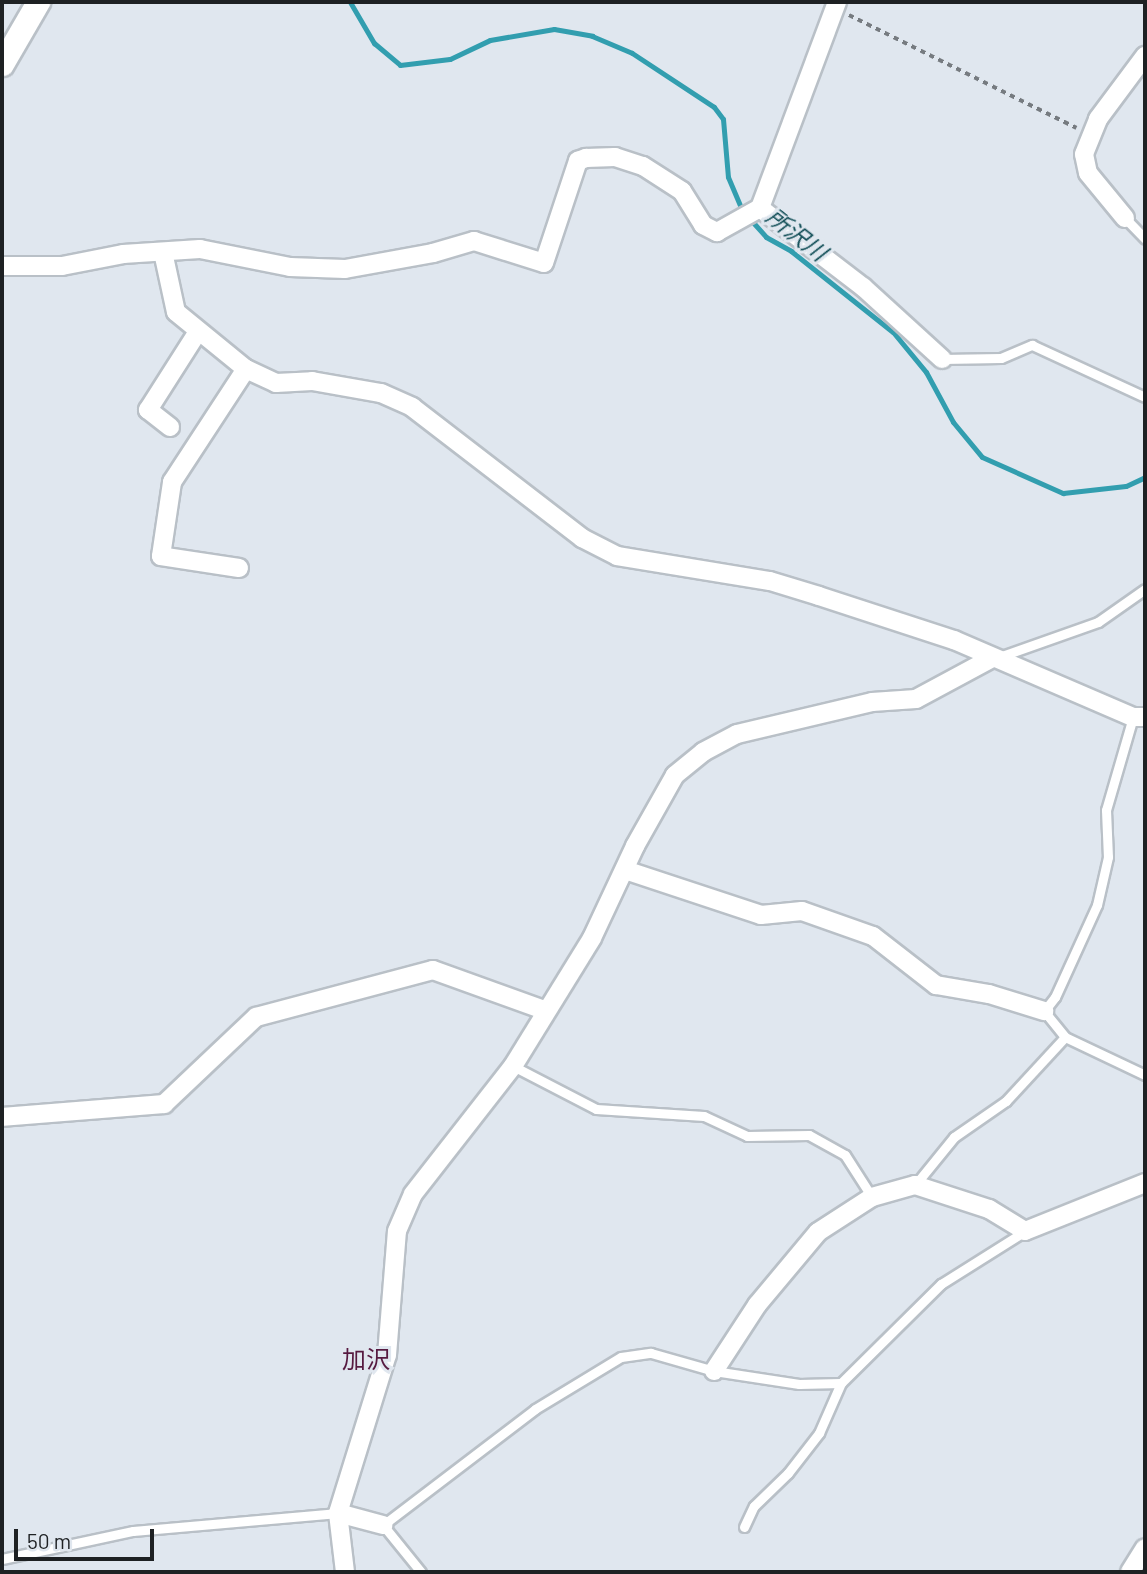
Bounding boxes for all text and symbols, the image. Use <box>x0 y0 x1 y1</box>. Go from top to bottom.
water label: 所沢川 <box>761 202 833 266</box>
district label: 加沢 <box>342 1345 390 1373</box>
scale bar <box>18 1514 158 1558</box>
text: 50 m <box>27 1528 71 1553</box>

